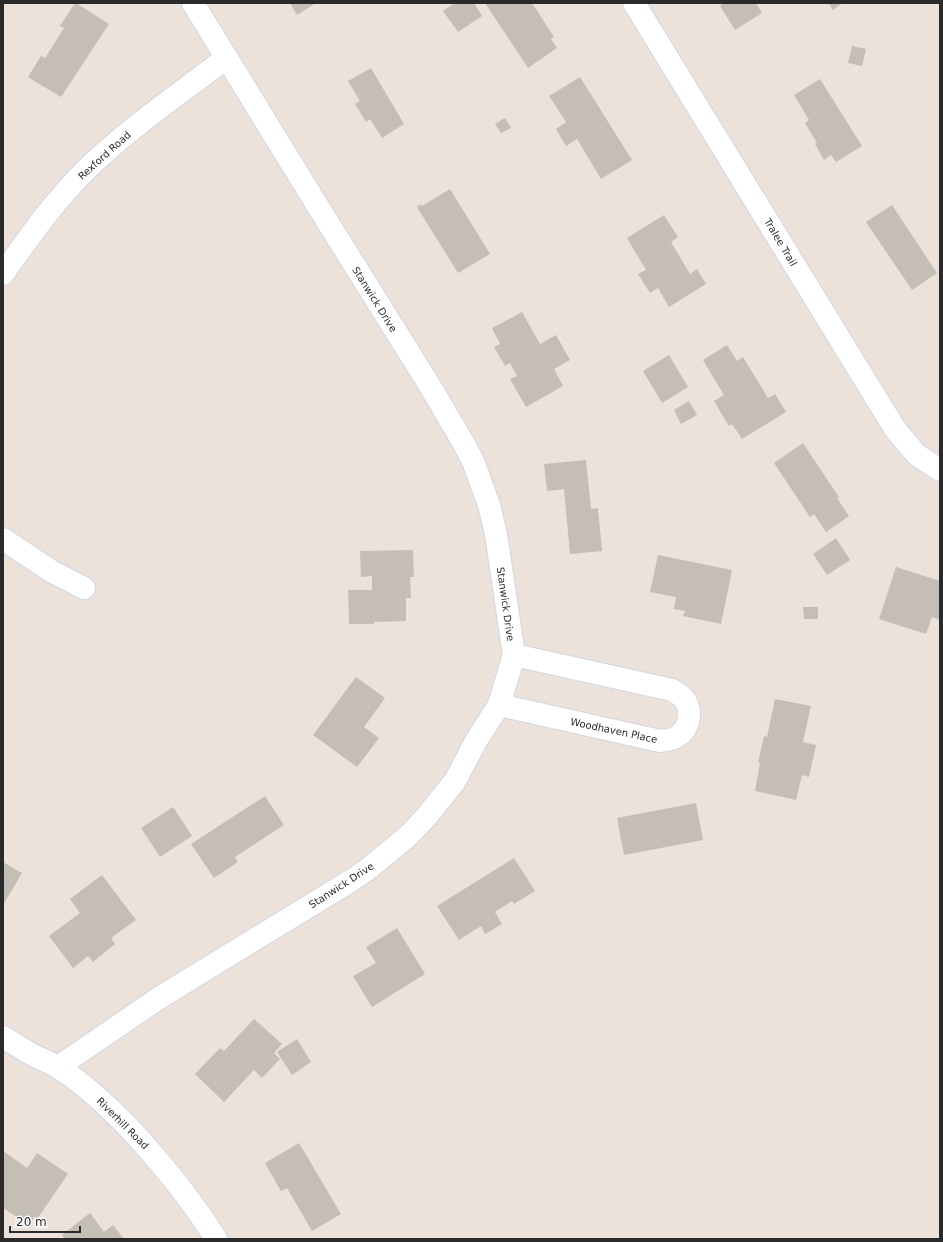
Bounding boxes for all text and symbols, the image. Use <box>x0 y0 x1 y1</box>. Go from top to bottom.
street label: Rexford Road <box>76 129 133 182</box>
street label: Tralee Trail <box>762 216 799 268</box>
street label: Stanwick Drive <box>350 265 399 334</box>
street label: Stanwick Drive <box>495 566 516 642</box>
street label: Woodhaven Place <box>569 716 658 745</box>
street label: Stanwick Drive <box>307 860 376 910</box>
street label: Riverhill Road <box>94 1095 151 1152</box>
scale bar <box>10 1208 80 1234</box>
text: 20 m <box>16 1215 47 1229</box>

